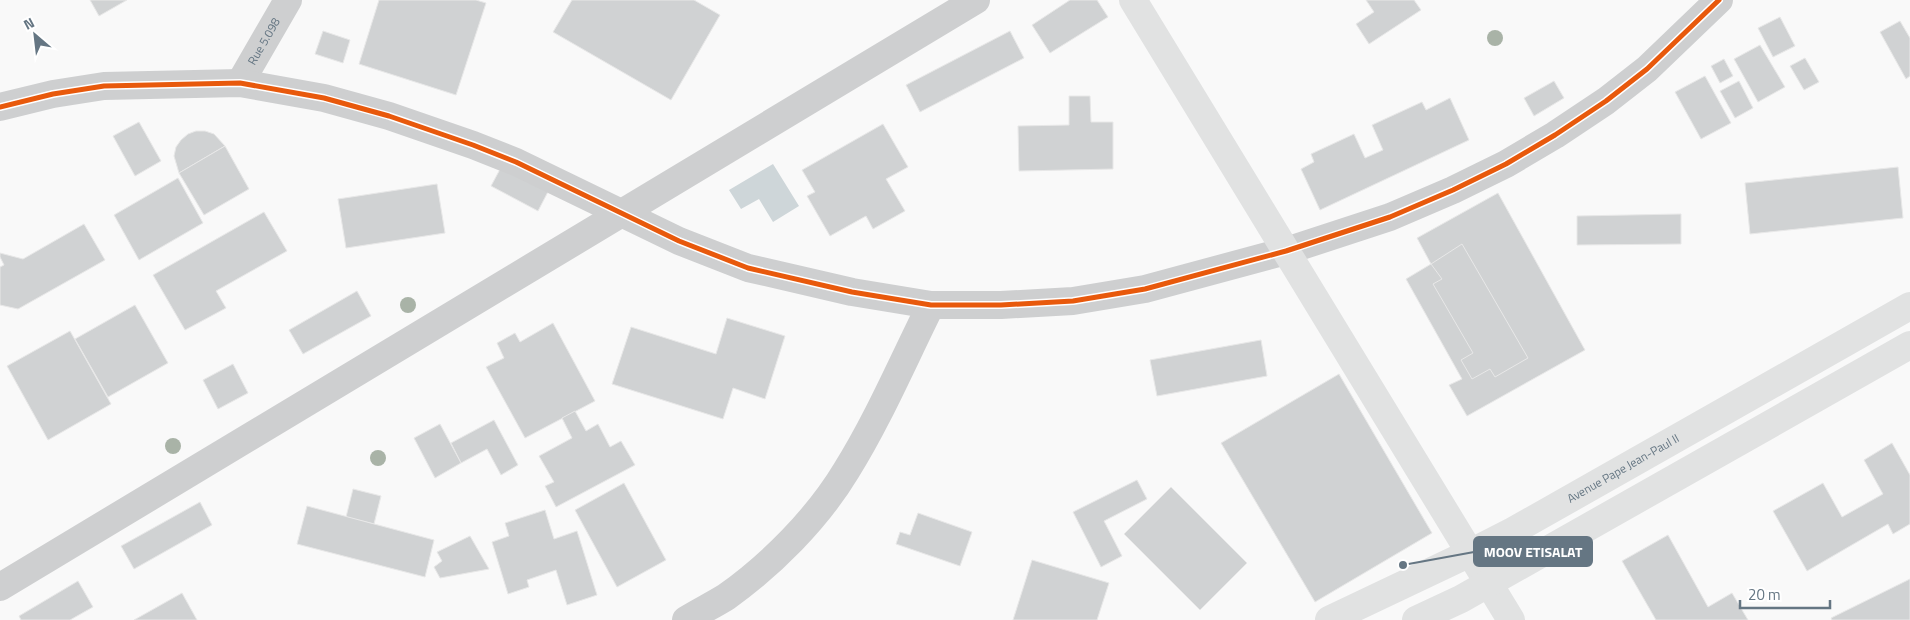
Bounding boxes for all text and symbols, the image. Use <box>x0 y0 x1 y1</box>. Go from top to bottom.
north arrow <box>10 10 60 60</box>
text: N <box>19 12 38 35</box>
street label: Rue 5.098 <box>242 14 285 68</box>
street label: Avenue Pape Jean-Paul II <box>1563 429 1683 508</box>
callout: MOOV ETISALAT <box>1474 537 1592 566</box>
text: MOOV ETISALAT <box>1484 541 1583 562</box>
scale bar <box>1740 578 1830 610</box>
text: 20 m <box>1748 583 1781 606</box>

